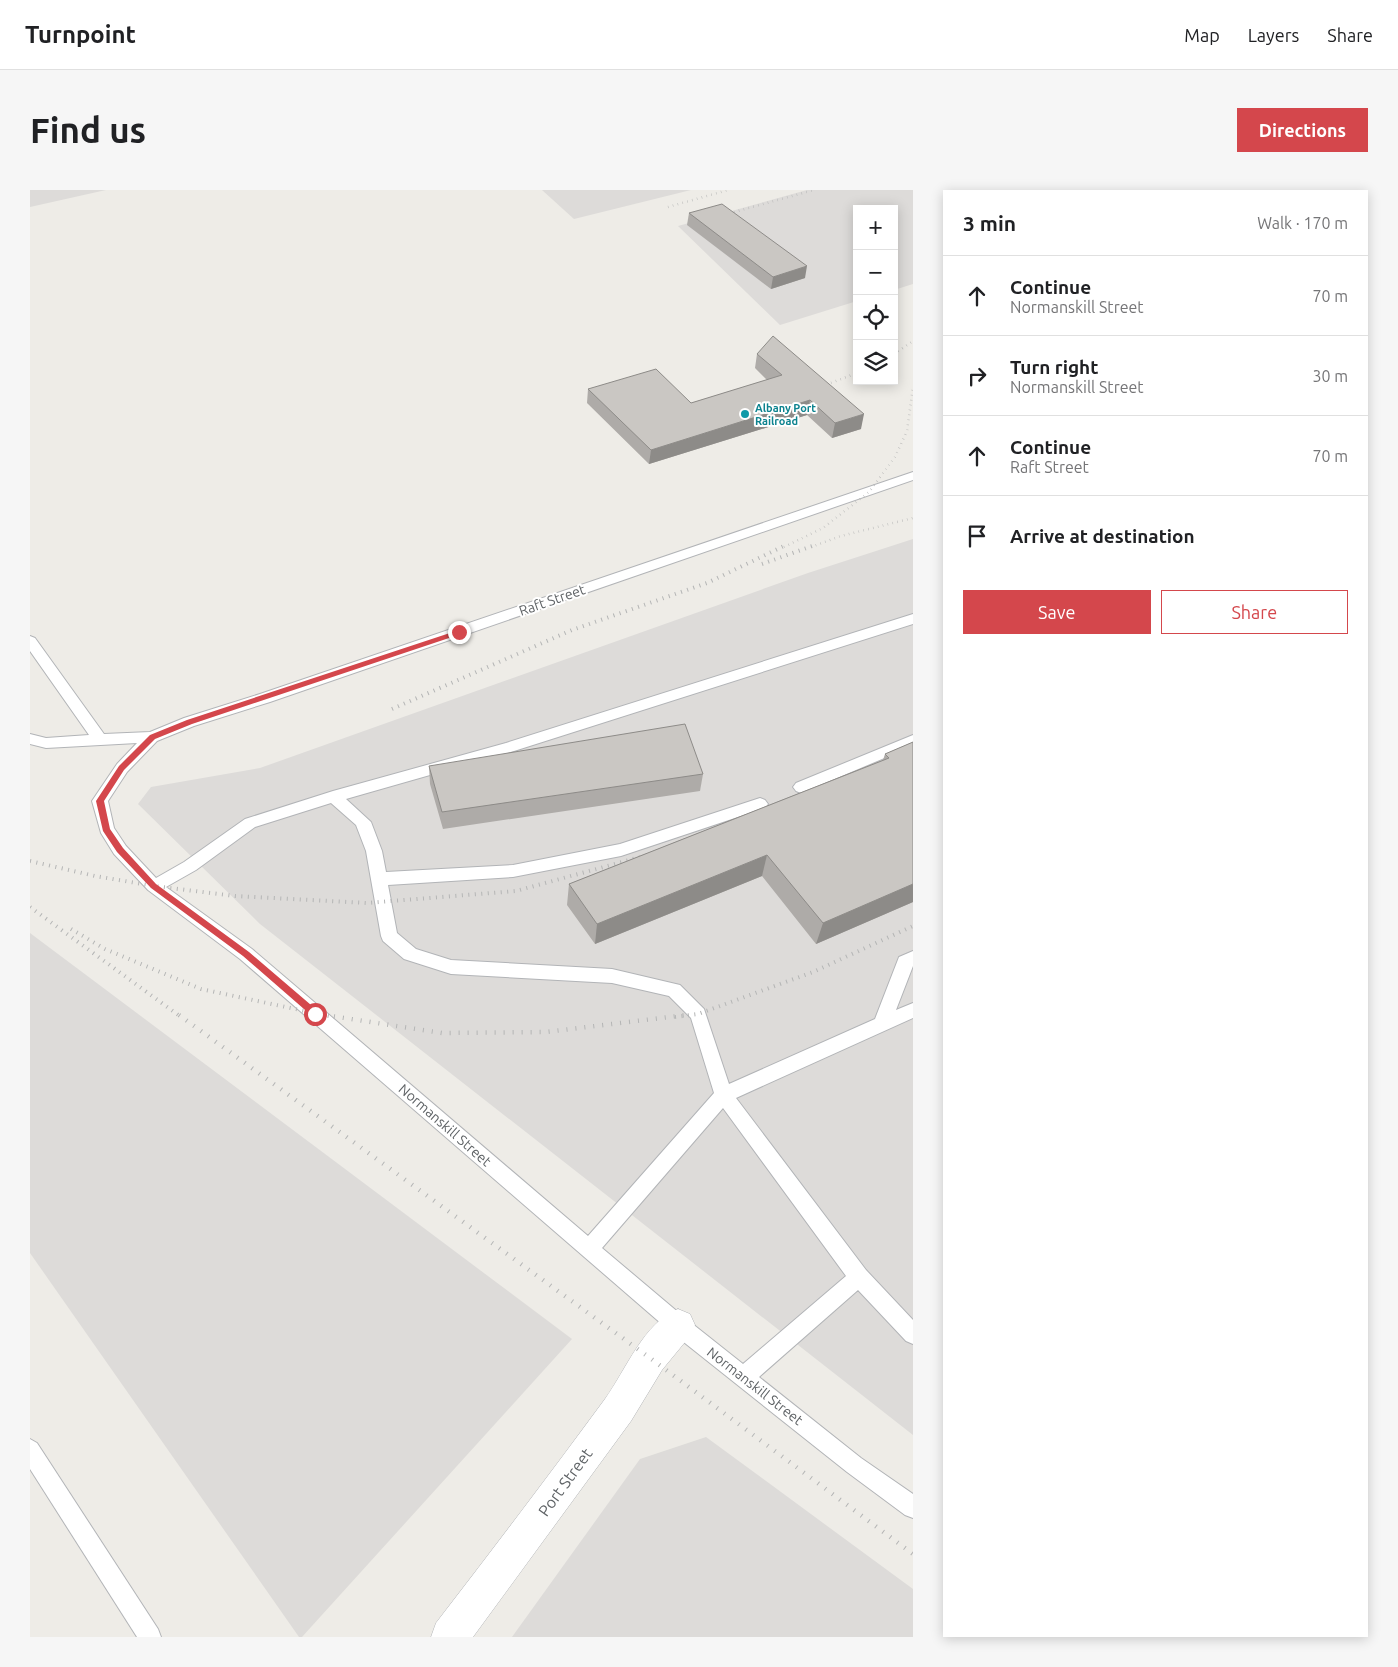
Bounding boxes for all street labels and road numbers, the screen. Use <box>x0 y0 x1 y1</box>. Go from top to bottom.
street label: Raft Street <box>517 581 588 619</box>
street label: Normanskill Street <box>396 1081 495 1170</box>
street label: Normanskill Street <box>704 1344 806 1429</box>
street label: Port Street <box>534 1444 596 1519</box>

